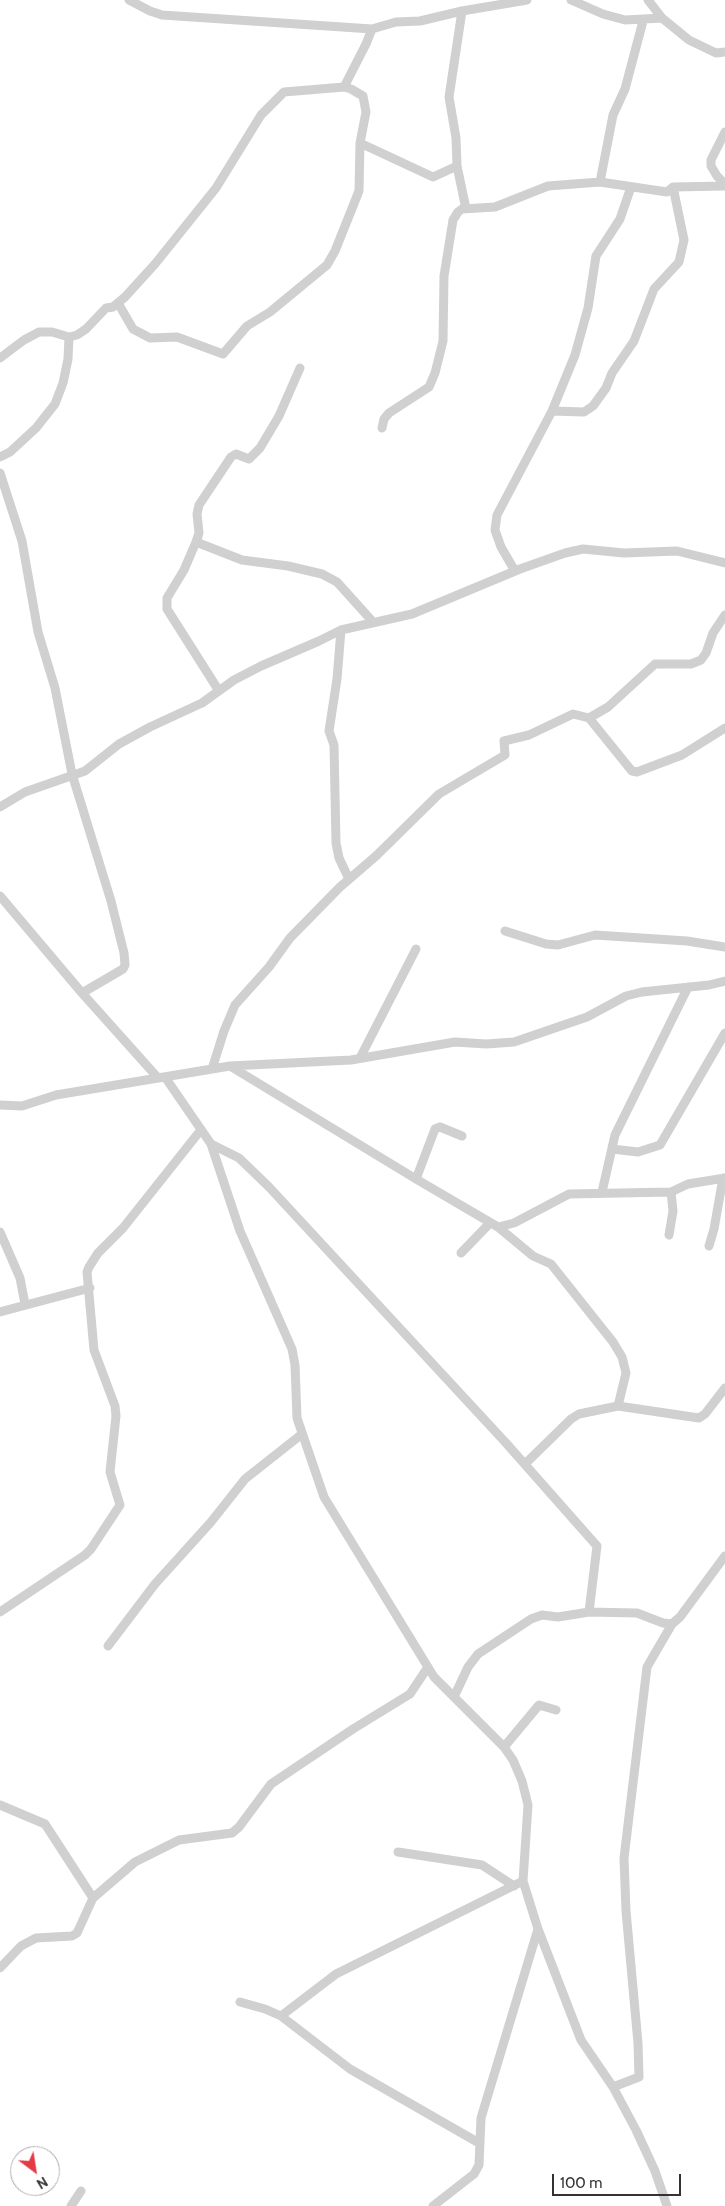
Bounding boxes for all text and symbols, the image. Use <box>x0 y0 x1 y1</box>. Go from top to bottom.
north arrow <box>10 2146 60 2196</box>
scale bar <box>555 2164 684 2196</box>
text: N <box>33 2173 51 2193</box>
text: 100 m <box>560 2174 602 2192</box>

